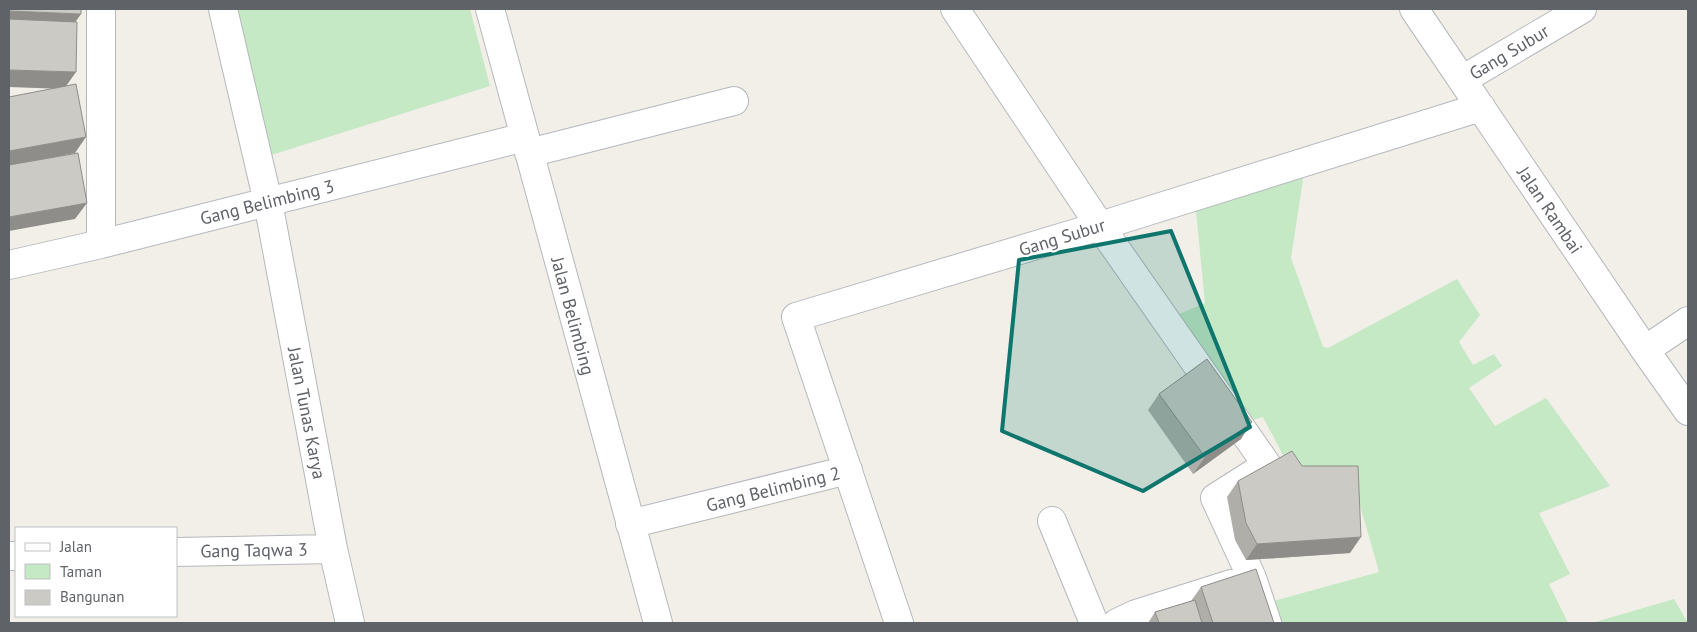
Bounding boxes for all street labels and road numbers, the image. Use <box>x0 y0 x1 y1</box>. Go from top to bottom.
street label: Gang Subur <box>1465 19 1553 85</box>
street label: Jalan Rambai <box>1512 161 1588 258</box>
street label: Gang Belimbing 3 <box>198 174 336 230</box>
street label: Gang Subur <box>1016 213 1108 261</box>
street label: Jalan Belimbing <box>546 253 600 378</box>
street label: Jalan Tunas Karya <box>283 344 331 481</box>
street label: Gang Belimbing 2 <box>704 461 842 517</box>
street label: Gang Taqwa 3 <box>200 538 308 562</box>

